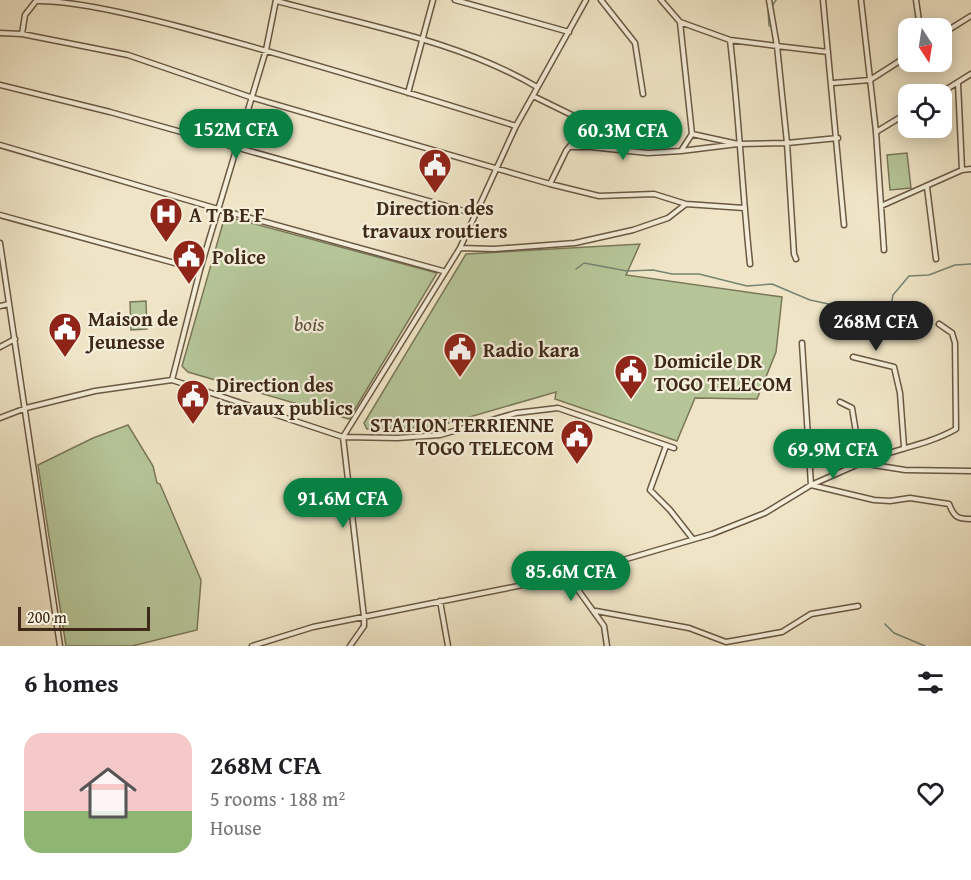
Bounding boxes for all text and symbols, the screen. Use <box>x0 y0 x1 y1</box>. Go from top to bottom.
north arrow <box>898 18 952 72</box>
map controls <box>898 18 952 138</box>
button: locate <box>898 84 952 138</box>
pin: 152M CFA <box>174 109 298 160</box>
pin: 60.3M CFA <box>554 110 692 161</box>
text: 152M CFA <box>193 114 279 143</box>
text: 60.3M CFA <box>577 115 669 144</box>
public building icon: Direction des travaux routiers <box>417 147 453 194</box>
place label: Direction des travaux routiers <box>362 193 508 245</box>
hospital icon: A T B E F <box>148 196 184 243</box>
place label: A T B E F <box>189 200 265 229</box>
public building icon: Police <box>171 238 207 285</box>
place label: Police <box>212 242 266 271</box>
pin: 268M CFA <box>814 301 938 352</box>
place label: Maison de Jeunesse <box>85 304 179 356</box>
text: 268M CFA <box>833 306 919 335</box>
park label: bois <box>294 309 325 338</box>
public building icon: Maison de Jeunesse <box>47 311 83 358</box>
public building icon: Radio kara <box>442 331 478 378</box>
place label: Radio kara <box>483 335 580 364</box>
place label: Domicile DR TOGO TELECOM <box>654 346 792 398</box>
public building icon: Domicile DR TOGO TELECOM <box>613 353 649 400</box>
place label: Direction des travaux publics <box>216 370 353 422</box>
public building icon: Direction des travaux publics <box>175 378 211 425</box>
place label: STATION TERRIENNE TOGO TELECOM <box>370 410 554 462</box>
public building icon: STATION TERRIENNE TOGO TELECOM <box>559 418 595 465</box>
pin: 69.9M CFA <box>764 429 902 480</box>
text: 69.9M CFA <box>787 434 879 463</box>
pin: 91.6M CFA <box>274 478 412 529</box>
text: 91.6M CFA <box>297 483 389 512</box>
pin: 85.6M CFA <box>502 551 640 602</box>
text: 85.6M CFA <box>525 556 617 585</box>
scale bar <box>18 604 150 632</box>
text: 200 m <box>27 605 67 629</box>
text: 6 homes <box>24 663 119 702</box>
icon: filters <box>914 666 947 699</box>
text: 268M CFA <box>210 745 321 784</box>
icon: home <box>72 757 144 829</box>
icon: heart <box>914 777 947 810</box>
text: 5 rooms · 188 m² <box>210 784 345 813</box>
text: House <box>210 813 262 842</box>

